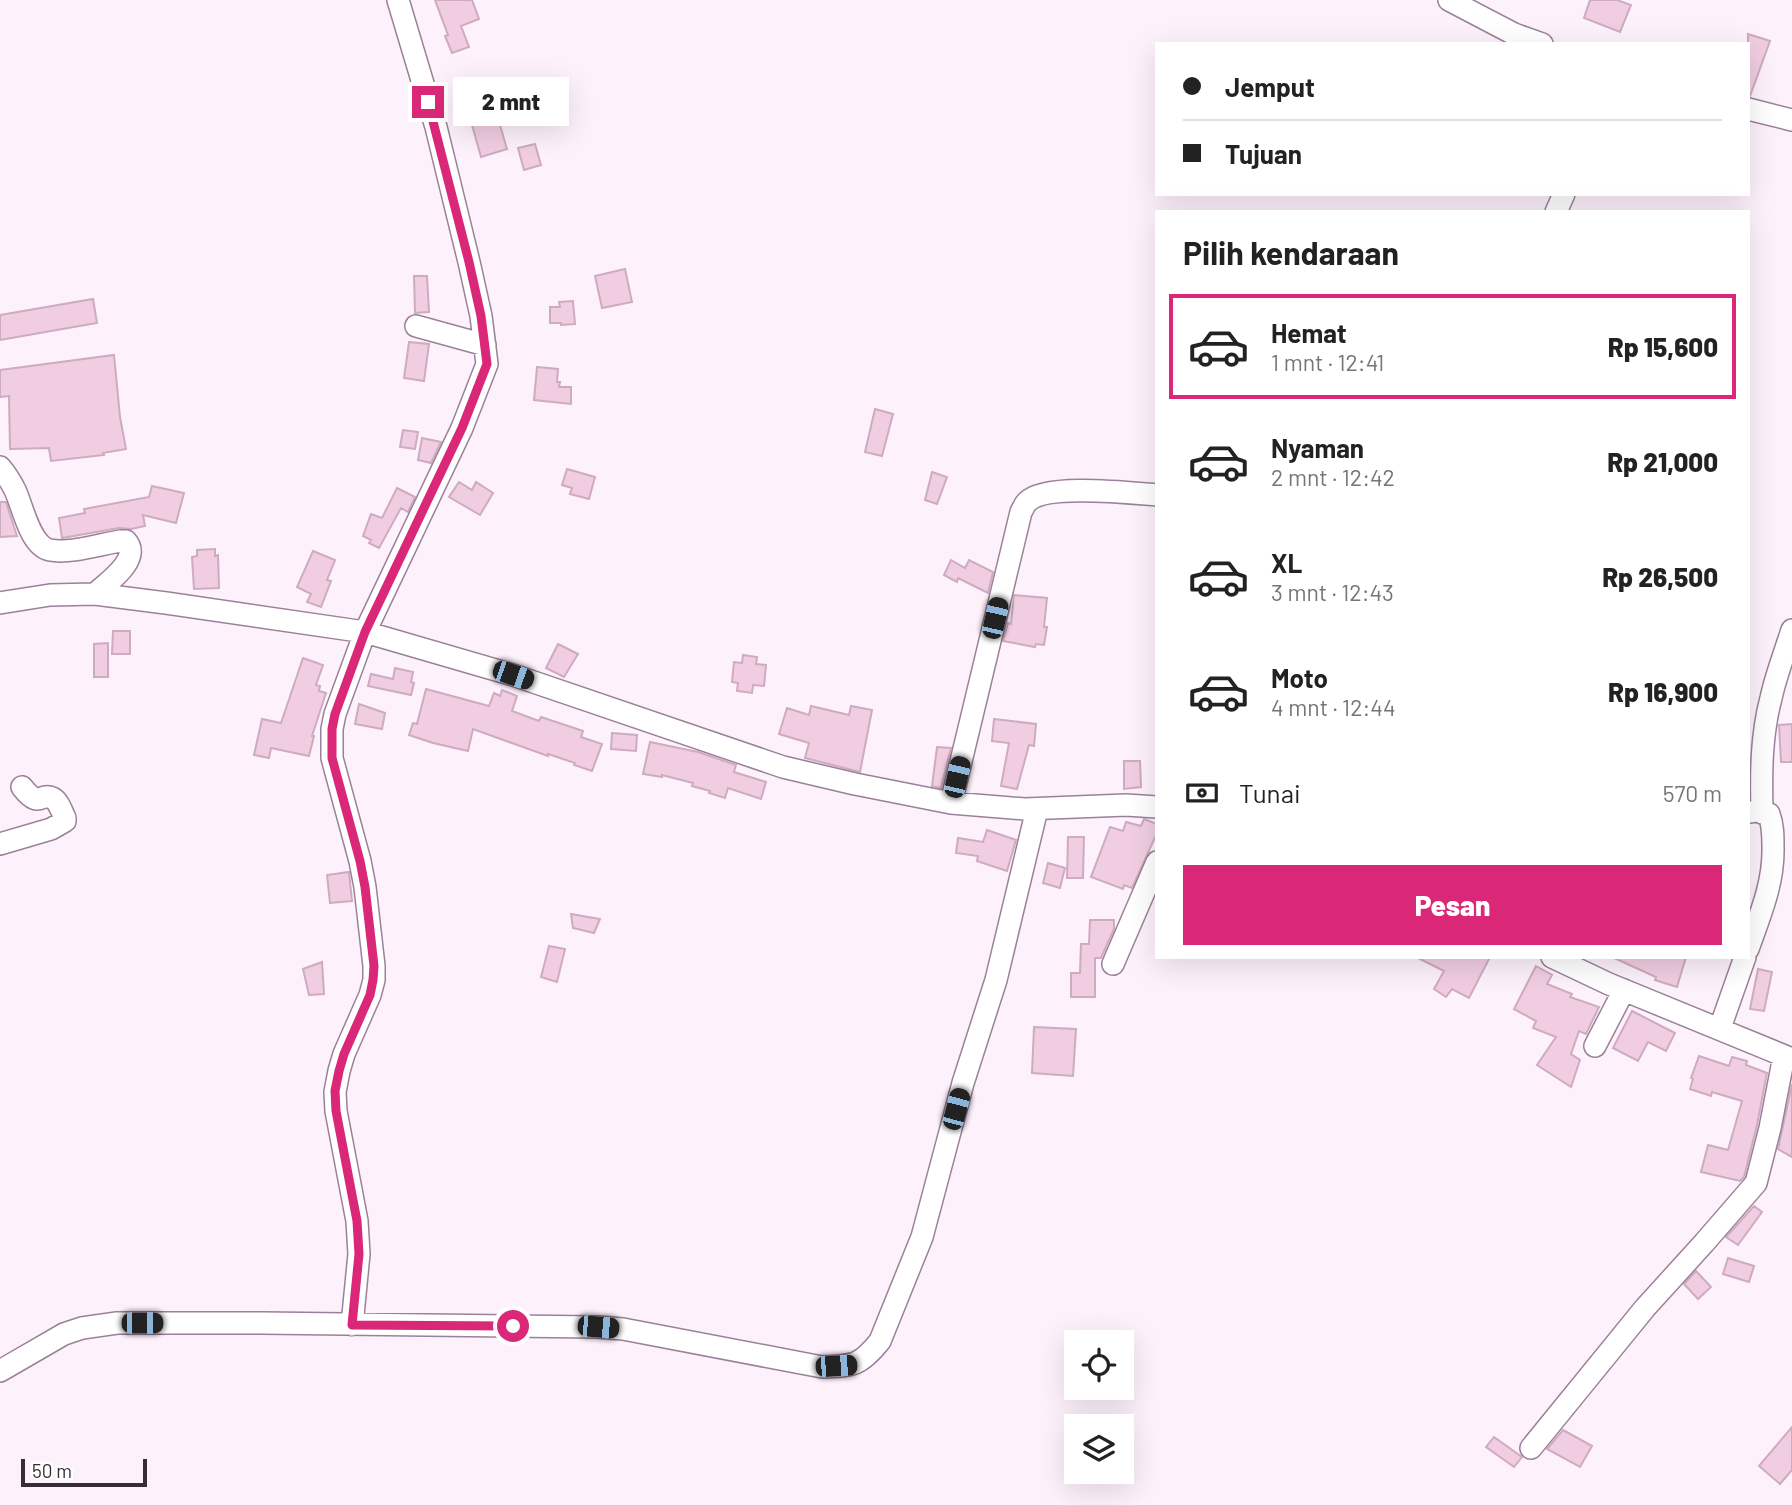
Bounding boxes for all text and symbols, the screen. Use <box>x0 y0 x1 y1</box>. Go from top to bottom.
text: Jemput <box>1225 71 1315 102</box>
callout: 2 mnt <box>452 78 568 126</box>
route end <box>412 86 444 118</box>
text: 2 mnt <box>482 87 540 115</box>
text: Tujuan <box>1225 138 1302 169</box>
text: Pilih kendaraan <box>1183 233 1399 271</box>
icon: car <box>1187 315 1250 378</box>
text: Hemat <box>1271 317 1347 348</box>
text: Rp 15,600 <box>1608 331 1718 362</box>
text: 1 mnt · 12:41 <box>1271 348 1384 376</box>
icon: car <box>1187 430 1250 493</box>
text: Nyaman <box>1271 432 1364 463</box>
text: Rp 21,000 <box>1607 446 1718 477</box>
text: 2 mnt · 12:42 <box>1271 463 1395 491</box>
icon: car <box>1187 545 1250 608</box>
text: XL <box>1271 547 1302 578</box>
text: Rp 26,500 <box>1602 561 1718 592</box>
text: 3 mnt · 12:43 <box>1271 578 1394 606</box>
car <box>981 595 1010 641</box>
car <box>490 658 537 692</box>
icon: car <box>1187 660 1250 723</box>
text: Moto <box>1271 662 1328 693</box>
text: Rp 16,900 <box>1608 676 1718 707</box>
text: 4 mnt · 12:44 <box>1271 693 1396 721</box>
car <box>943 754 972 800</box>
icon: cash <box>1183 774 1221 812</box>
text: Tunai <box>1239 777 1301 808</box>
text: 570 m <box>1663 779 1722 807</box>
button: Pesan <box>1183 865 1722 945</box>
car <box>941 1086 972 1132</box>
route start <box>497 1310 529 1342</box>
car <box>122 1313 164 1334</box>
car <box>577 1315 620 1339</box>
map controls <box>1064 1330 1134 1484</box>
button: locate <box>1064 1330 1134 1400</box>
car <box>815 1354 858 1378</box>
button: layers <box>1064 1414 1134 1484</box>
scale bar <box>21 1456 147 1488</box>
text: 50 m <box>32 1459 72 1482</box>

